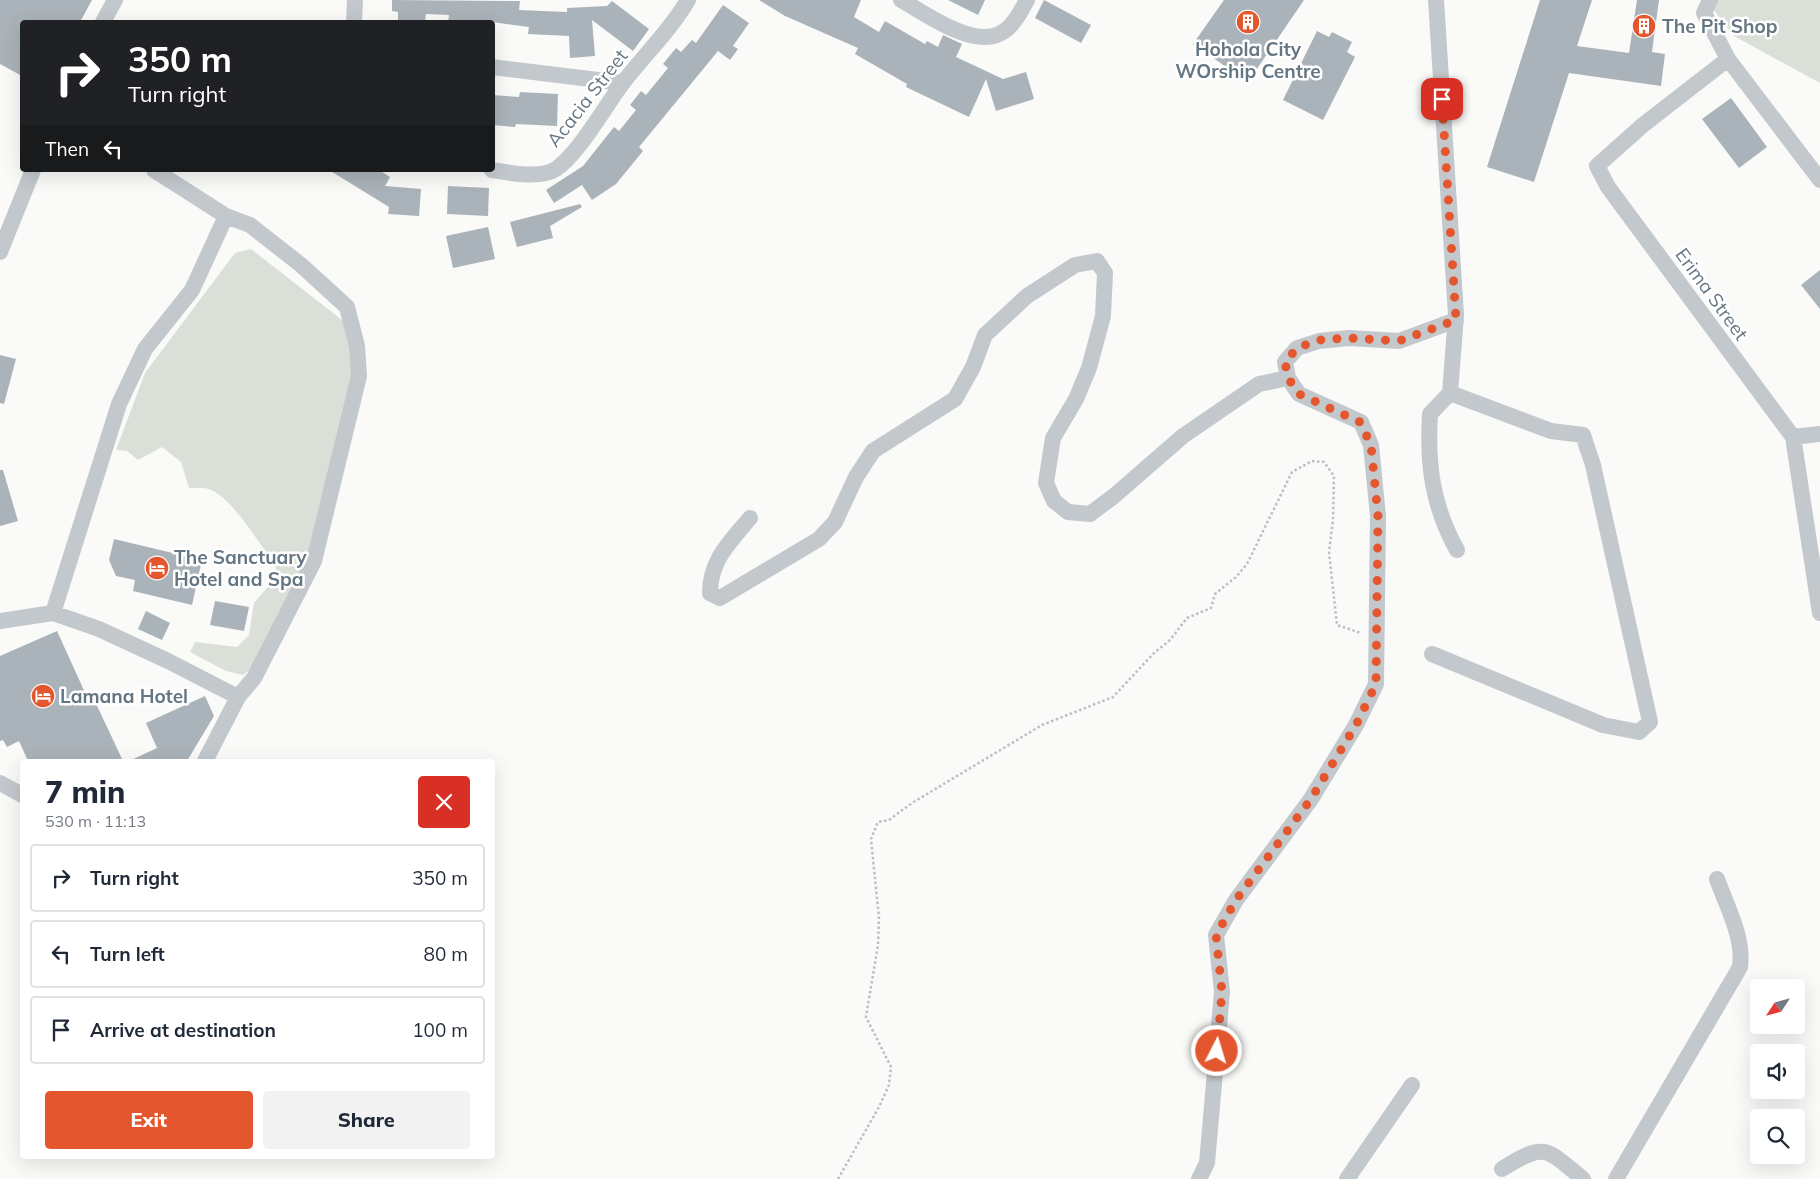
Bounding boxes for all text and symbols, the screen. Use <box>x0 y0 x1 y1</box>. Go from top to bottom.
building icon: Hohola City WOrship Centre <box>1235 9 1261 35</box>
building icon: The Pit Shop <box>1631 13 1657 39</box>
place label: The Pit Shop <box>1662 14 1778 38</box>
text: 350 m <box>128 37 232 81</box>
place label: Hohola City WOrship Centre <box>1175 37 1321 83</box>
icon: right <box>45 40 110 105</box>
street label: Acacia Street <box>541 44 633 152</box>
pin <box>1421 78 1463 120</box>
text: Turn right <box>128 80 226 108</box>
icon: arrive <box>1428 85 1456 113</box>
icon: left <box>99 135 127 163</box>
text: Then <box>45 137 89 161</box>
street label: Erima Street <box>1670 243 1754 345</box>
place label: The Sanctuary Hotel and Spa <box>174 545 307 591</box>
hotel icon: The Sanctuary Hotel and Spa <box>144 555 170 581</box>
hotel icon: Lamana Hotel <box>30 683 56 709</box>
place label: Lamana Hotel <box>60 684 188 708</box>
text: 7 min <box>45 773 125 811</box>
button: close <box>418 776 470 828</box>
text: 530 m · 11:13 <box>45 811 146 831</box>
icon: right <box>47 864 75 892</box>
text: Turn right <box>90 866 179 890</box>
text: 350 m <box>412 866 468 890</box>
icon: left <box>47 940 75 968</box>
text: Turn left <box>90 942 165 966</box>
text: 80 m <box>424 942 468 966</box>
north arrow <box>1750 979 1805 1034</box>
map controls <box>1750 979 1805 1164</box>
icon: arrive <box>47 1016 75 1044</box>
text: Arrive at destination <box>90 1018 276 1042</box>
text: 100 m <box>412 1018 468 1042</box>
position arrow <box>1190 1024 1242 1076</box>
button: sound <box>1750 1044 1805 1099</box>
button: Exit <box>45 1091 253 1149</box>
button: Share <box>263 1091 470 1149</box>
button: search <box>1750 1109 1805 1164</box>

